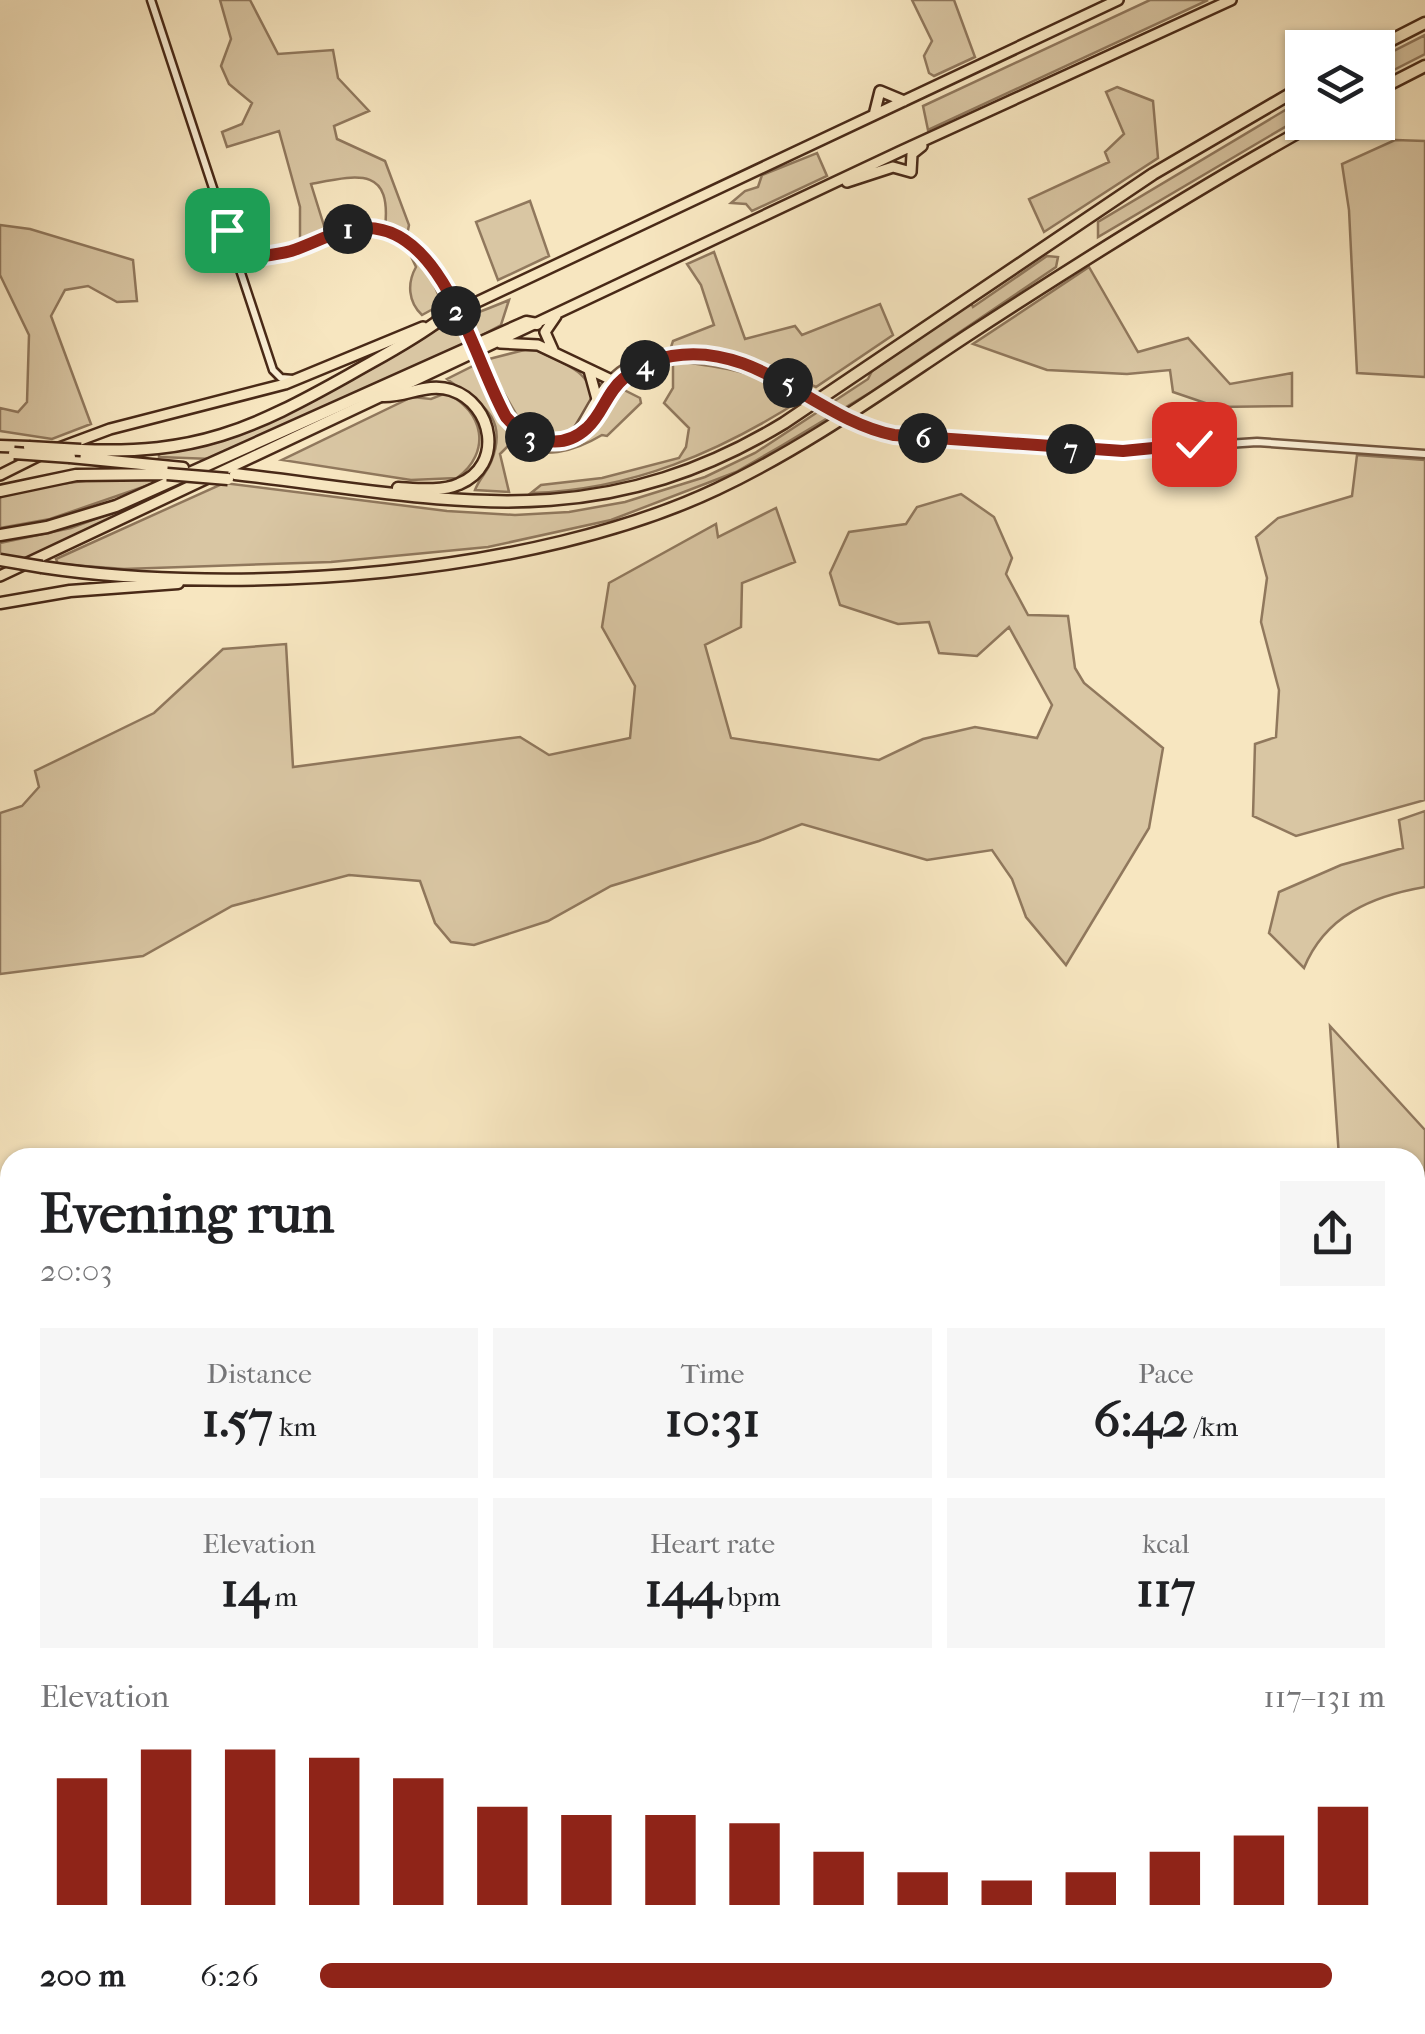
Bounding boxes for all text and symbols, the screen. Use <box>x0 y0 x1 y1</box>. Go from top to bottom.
map controls <box>1285 30 1395 140</box>
button: layers <box>1285 30 1395 140</box>
pin <box>185 188 270 273</box>
icon: arrive <box>200 203 255 258</box>
pin: 1 <box>323 204 373 254</box>
text: 1 <box>343 212 353 245</box>
pin: 2 <box>431 286 481 336</box>
text: 2 <box>449 294 463 327</box>
pin: 4 <box>620 340 670 390</box>
text: 4 <box>637 348 653 381</box>
pin: 5 <box>763 358 813 408</box>
text: 5 <box>782 366 794 399</box>
pin <box>1152 402 1237 487</box>
pin: 3 <box>505 412 555 462</box>
pin: 6 <box>898 413 948 463</box>
icon: check <box>1167 417 1222 472</box>
text: 3 <box>524 420 536 453</box>
text: 6 <box>915 421 931 454</box>
pin: 7 <box>1046 424 1096 474</box>
text: 7 <box>1064 432 1078 465</box>
button: share <box>1280 1181 1385 1286</box>
text: Evening run <box>40 1182 334 1246</box>
text: 20:03 <box>40 1252 113 1289</box>
text: Distance <box>207 1357 312 1390</box>
text: Time <box>681 1357 744 1390</box>
text: Pace <box>1138 1357 1194 1390</box>
text: 1.57 <box>202 1390 273 1449</box>
text: 10:31 <box>665 1390 760 1449</box>
text: 6:42 <box>1093 1390 1188 1449</box>
text: km <box>273 1410 317 1443</box>
text: /km <box>1188 1410 1238 1443</box>
text: Elevation <box>203 1527 316 1560</box>
text: Heart rate <box>650 1527 775 1560</box>
text: kcal <box>1142 1527 1189 1560</box>
text: 14 <box>221 1560 268 1619</box>
text: 144 <box>644 1560 722 1619</box>
text: 117 <box>1136 1560 1196 1619</box>
text: m <box>268 1580 298 1613</box>
text: bpm <box>722 1580 781 1613</box>
text: Elevation <box>40 1678 169 1715</box>
text: 117–131 m <box>1263 1678 1385 1715</box>
text: 200 m <box>40 1957 125 1994</box>
text: 6:26 <box>200 1957 259 1994</box>

